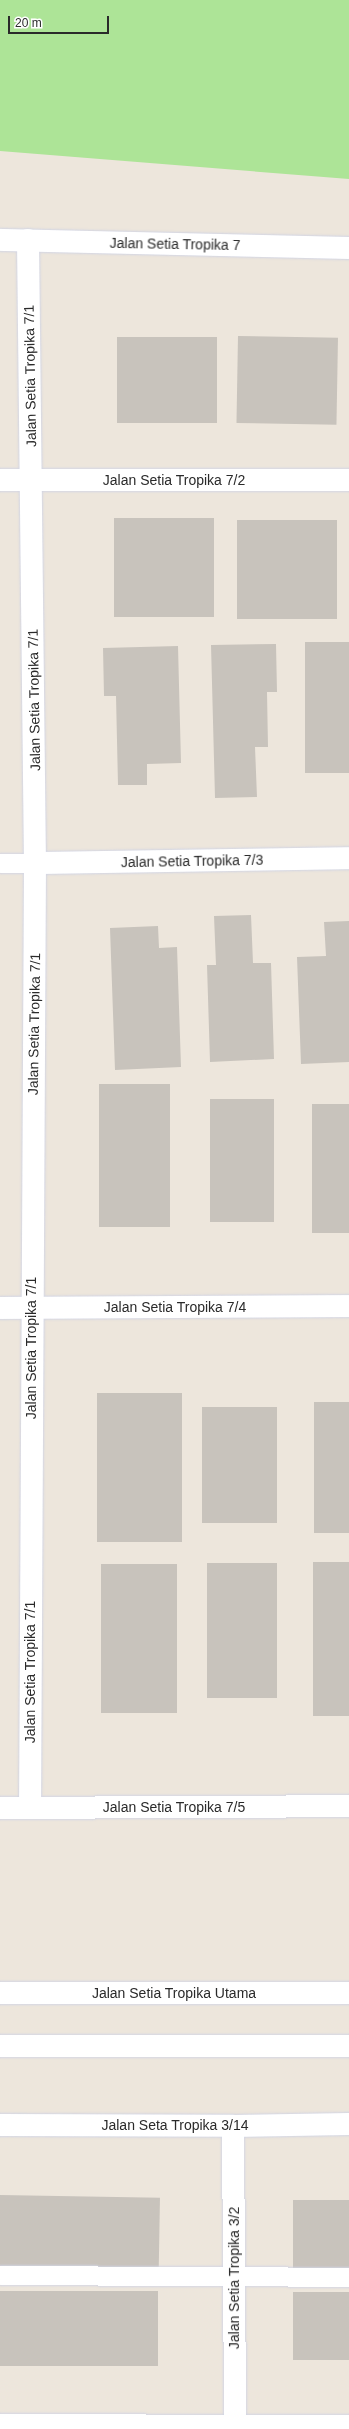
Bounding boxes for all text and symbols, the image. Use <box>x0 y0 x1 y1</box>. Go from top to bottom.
scale bar <box>10 8 111 34</box>
text: 20 m <box>15 16 42 30</box>
street label: Jalan Setia Tropika 7 <box>109 234 241 254</box>
street label: Jalan Setia Tropika 7/1 <box>20 305 40 447</box>
street label: Jalan Setia Tropika 7/2 <box>103 472 245 488</box>
street label: Jalan Setia Tropika 7/1 <box>24 629 44 771</box>
street label: Jalan Setia Tropika 7/3 <box>121 851 263 871</box>
street label: Jalan Setia Tropika 7/1 <box>24 953 44 1095</box>
street label: Jalan Setia Tropika 7/1 <box>23 1277 39 1419</box>
street label: Jalan Setia Tropika 7/4 <box>104 1299 246 1315</box>
street label: Jalan Setia Tropika 7/1 <box>22 1601 38 1743</box>
street label: Jalan Setia Tropika 7/5 <box>103 1799 245 1815</box>
street label: Jalan Setia Tropika Utama <box>92 1985 256 2001</box>
street label: Jalan Seta Tropika 3/14 <box>101 2117 249 2133</box>
street label: Jalan Setia Tropika 3/2 <box>226 2207 242 2349</box>

